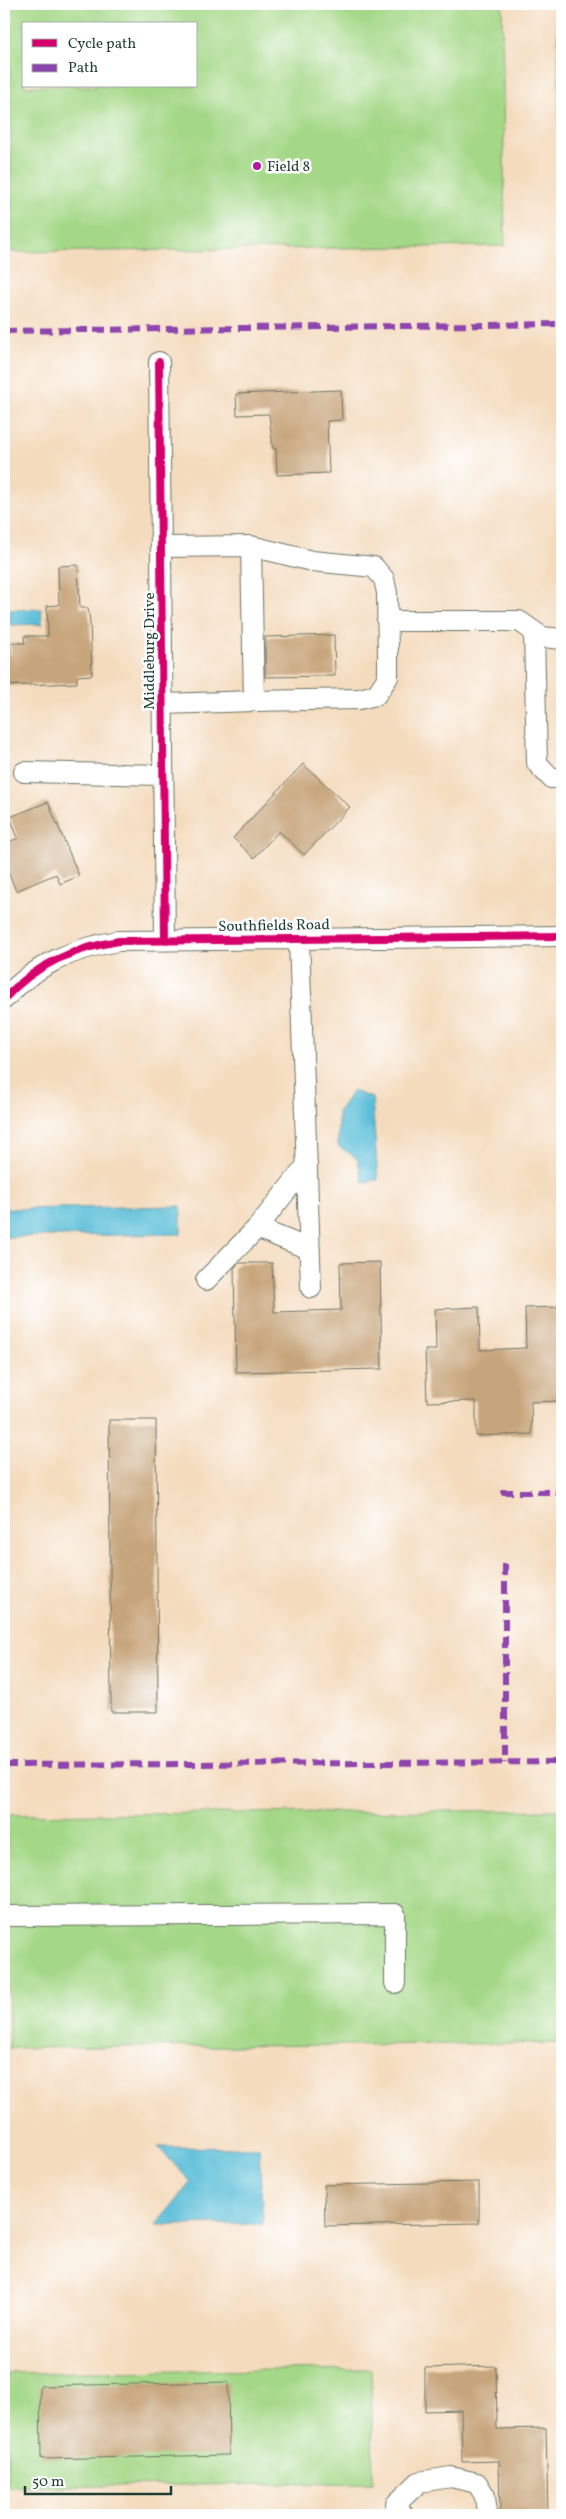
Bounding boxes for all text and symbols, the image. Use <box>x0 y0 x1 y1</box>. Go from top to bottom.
legend <box>22 22 198 88</box>
text: Cycle path <box>68 34 136 55</box>
text: Path <box>68 58 98 79</box>
place label: Field 8 <box>267 157 310 178</box>
marker: Field 8 <box>251 160 263 172</box>
street label: Middleburg Drive <box>140 592 161 710</box>
street label: Southfields Road <box>218 915 330 938</box>
scale bar <box>25 2464 171 2496</box>
text: 50 m <box>32 2472 64 2493</box>

